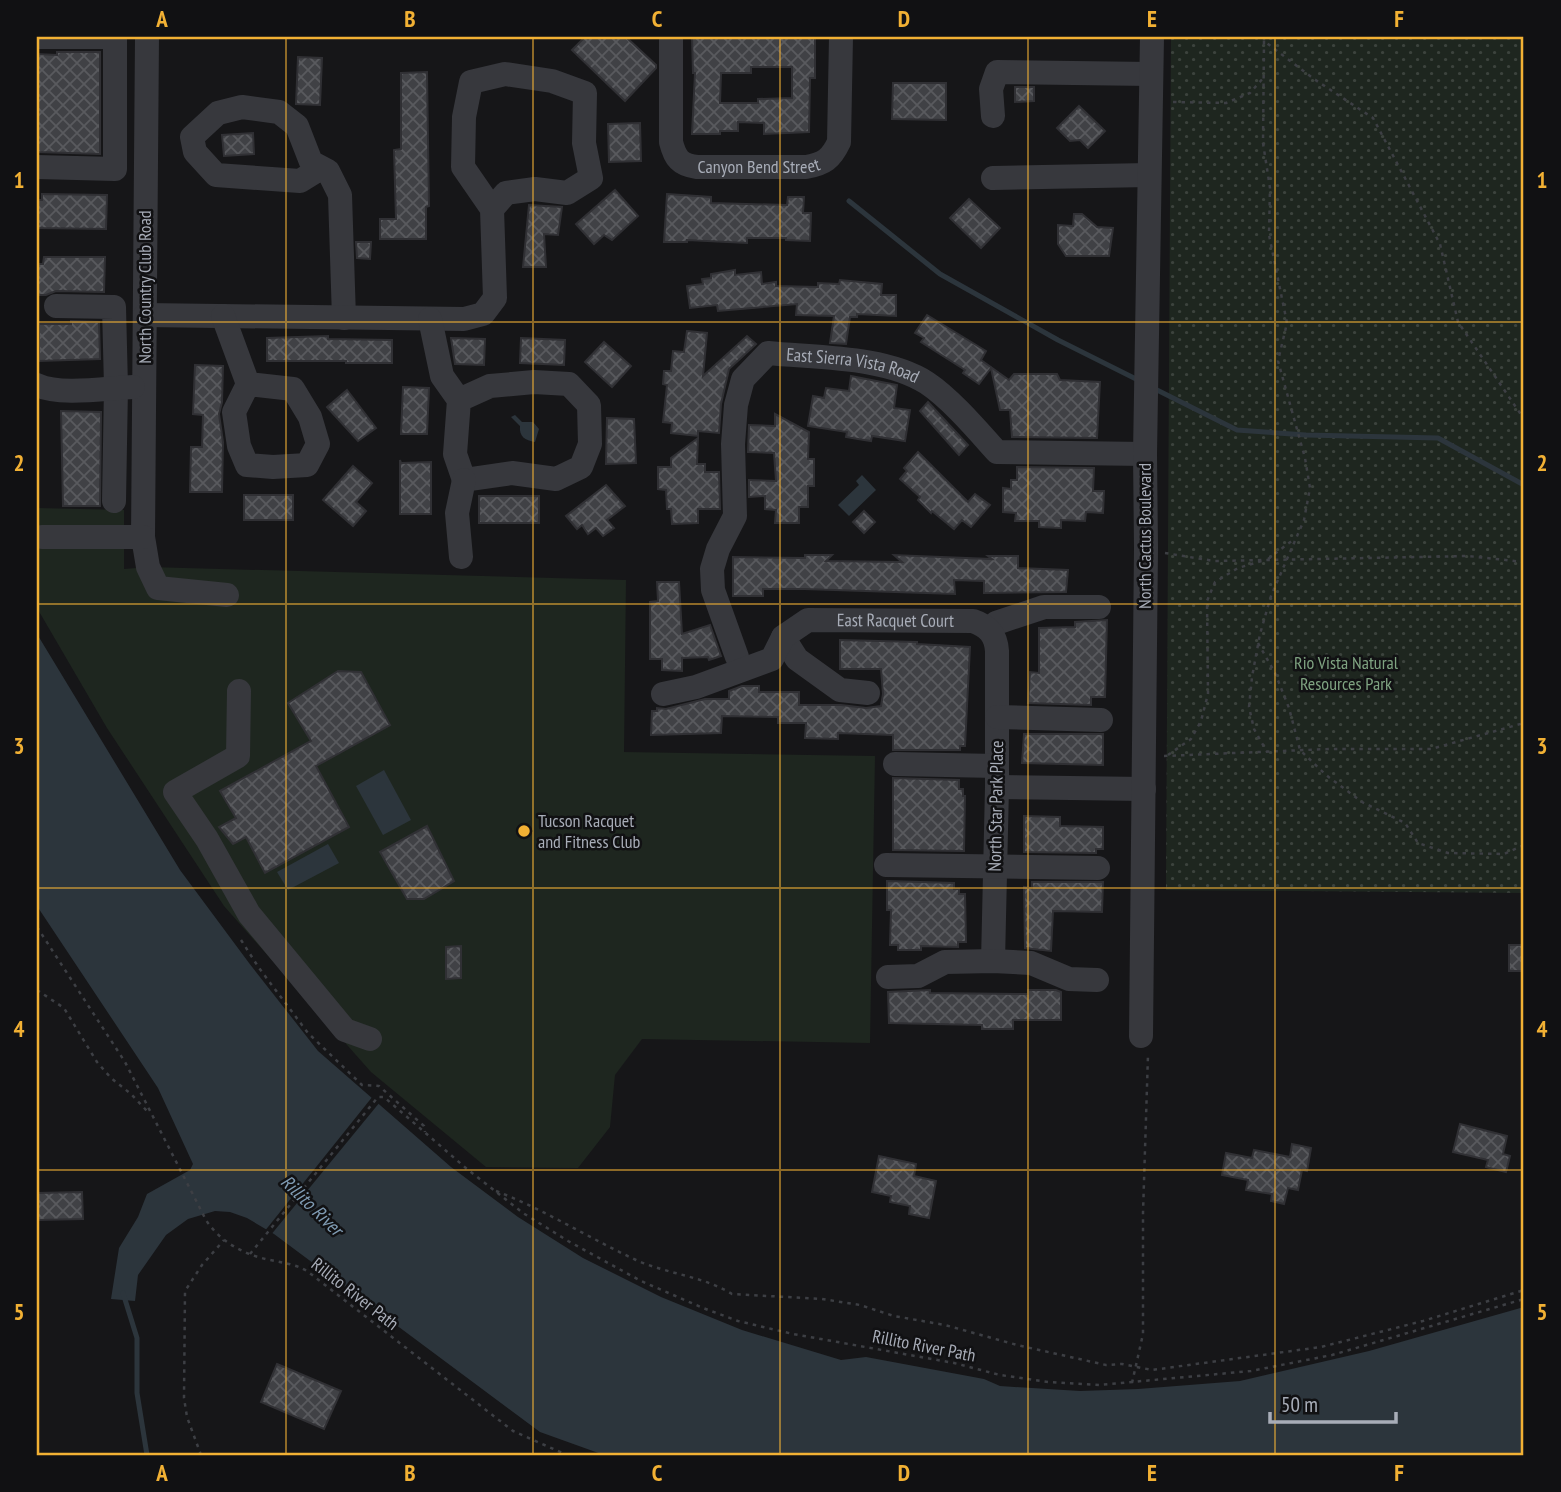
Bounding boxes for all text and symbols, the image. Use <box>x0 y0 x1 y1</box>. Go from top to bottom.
text: A <box>155 4 168 33</box>
text: B <box>404 4 416 33</box>
text: C <box>652 4 663 33</box>
text: D <box>898 4 910 33</box>
text: E <box>1147 4 1157 33</box>
text: F <box>1394 4 1404 33</box>
street label: Canyon Bend Street <box>698 152 823 178</box>
text: 1 <box>14 165 25 194</box>
text: 1 <box>1537 165 1548 194</box>
street label: North Country Club Road <box>133 210 156 364</box>
street label: East Sierra Vista Road <box>786 343 923 388</box>
text: 2 <box>14 448 25 477</box>
text: 2 <box>1537 448 1548 477</box>
street label: North Cactus Boulevard <box>1133 463 1156 609</box>
street label: East Racquet Court <box>837 608 954 632</box>
park label: Rio Vista Natural Resources Park <box>1294 651 1399 695</box>
text: 3 <box>14 731 25 760</box>
text: 3 <box>1537 731 1548 760</box>
street label: North Star Park Place <box>983 740 1008 872</box>
place label: Tucson Racquet and Fitness Club <box>538 809 641 853</box>
marker: Tucson Racquet and Fitness Club <box>516 823 532 839</box>
text: 4 <box>14 1014 25 1043</box>
text: 4 <box>1537 1014 1548 1043</box>
water label: Rillito River <box>276 1170 350 1242</box>
street label: Rillito River Path <box>307 1252 404 1335</box>
text: 5 <box>14 1297 25 1326</box>
text: 5 <box>1537 1297 1548 1326</box>
street label: Rillito River Path <box>871 1324 978 1367</box>
scale bar <box>1270 1380 1396 1424</box>
text: 50 m <box>1281 1391 1318 1418</box>
text: A <box>155 1458 168 1487</box>
text: B <box>404 1458 416 1487</box>
text: C <box>652 1458 663 1487</box>
text: D <box>898 1458 910 1487</box>
text: E <box>1147 1458 1157 1487</box>
text: F <box>1394 1458 1404 1487</box>

